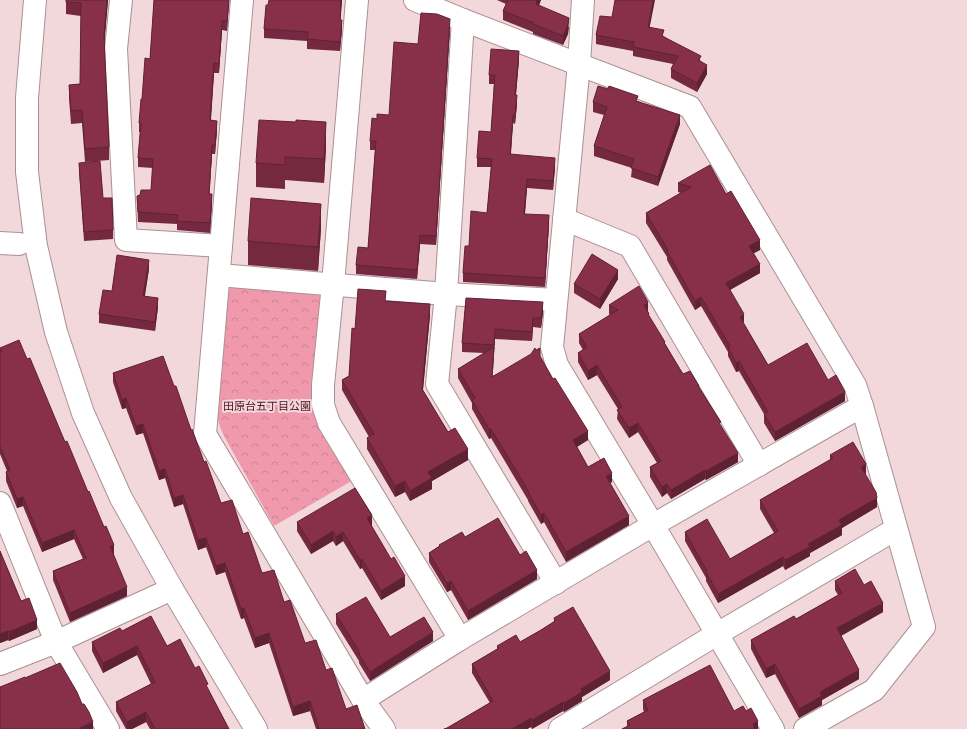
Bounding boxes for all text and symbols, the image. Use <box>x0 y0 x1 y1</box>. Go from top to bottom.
park label: 田原台五丁目公園 <box>223 399 311 413</box>

